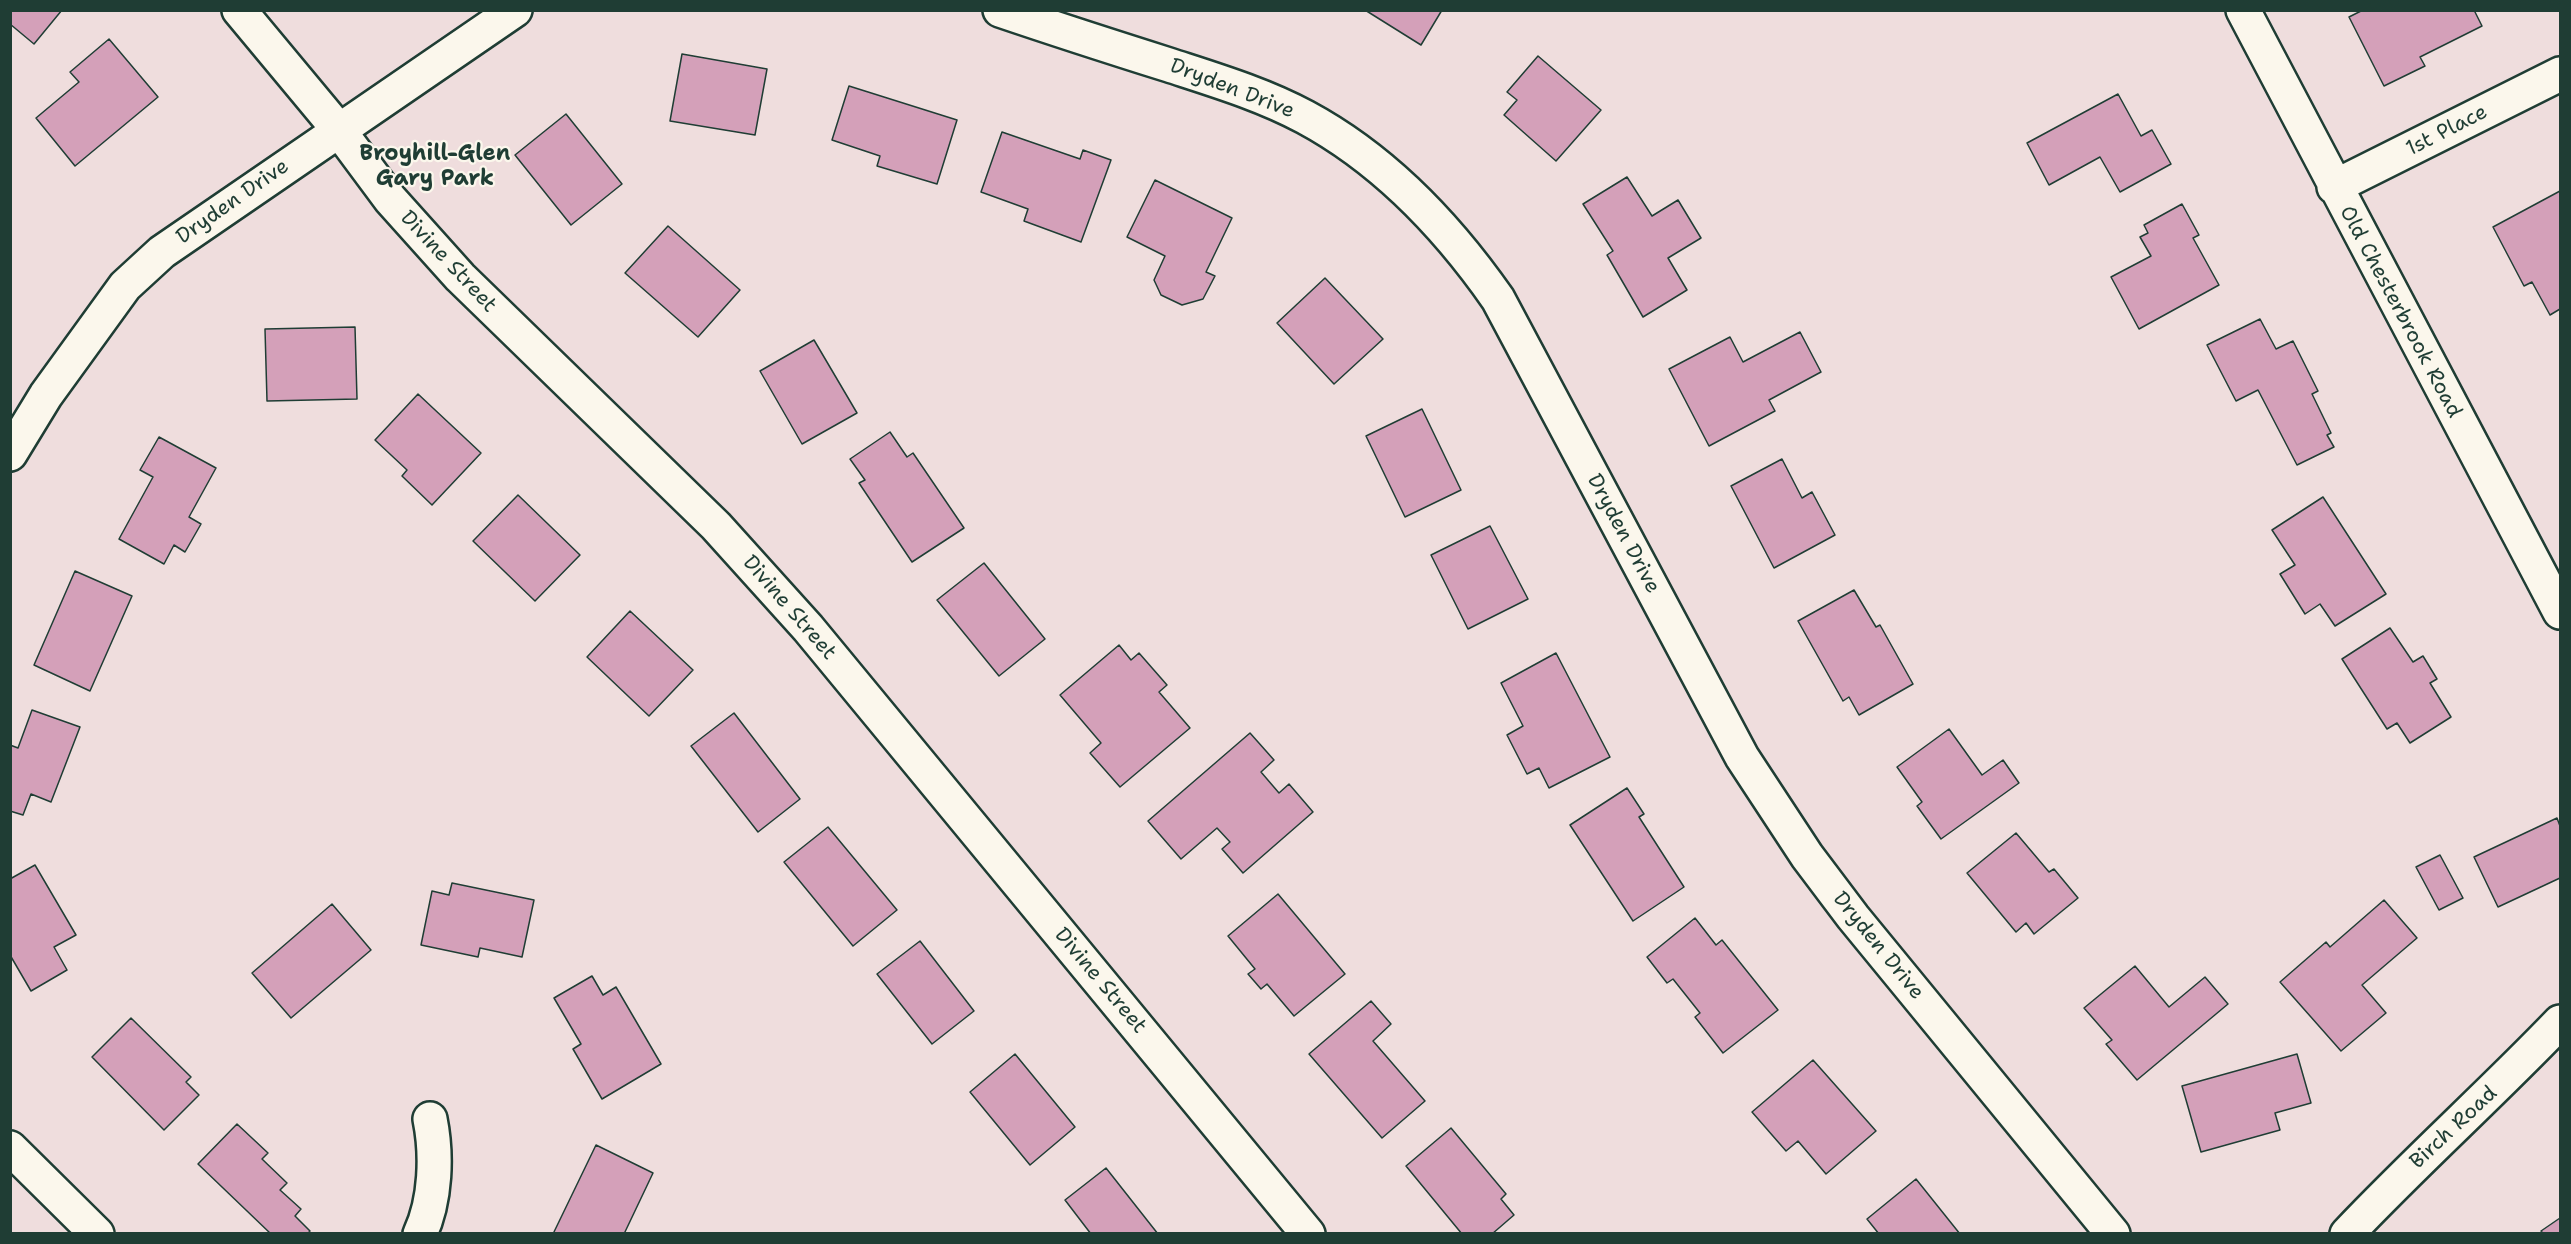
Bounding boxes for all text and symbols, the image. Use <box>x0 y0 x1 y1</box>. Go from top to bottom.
street label: Dryden Drive <box>1166 54 1298 124</box>
street label: 1st Place <box>2402 100 2492 162</box>
district label: Broyhill-Glen Gary Park <box>360 141 510 192</box>
street label: Dryden Drive <box>172 154 294 250</box>
street label: Old Chesterbrook Road <box>2333 202 2467 422</box>
street label: Divine Street <box>394 206 502 318</box>
street label: Dryden Drive <box>1581 470 1665 598</box>
street label: Divine Street <box>737 551 841 665</box>
street label: Dryden Drive <box>1827 887 1929 1005</box>
street label: Divine Street <box>1049 923 1151 1039</box>
street label: Birch Road <box>2405 1081 2503 1175</box>

